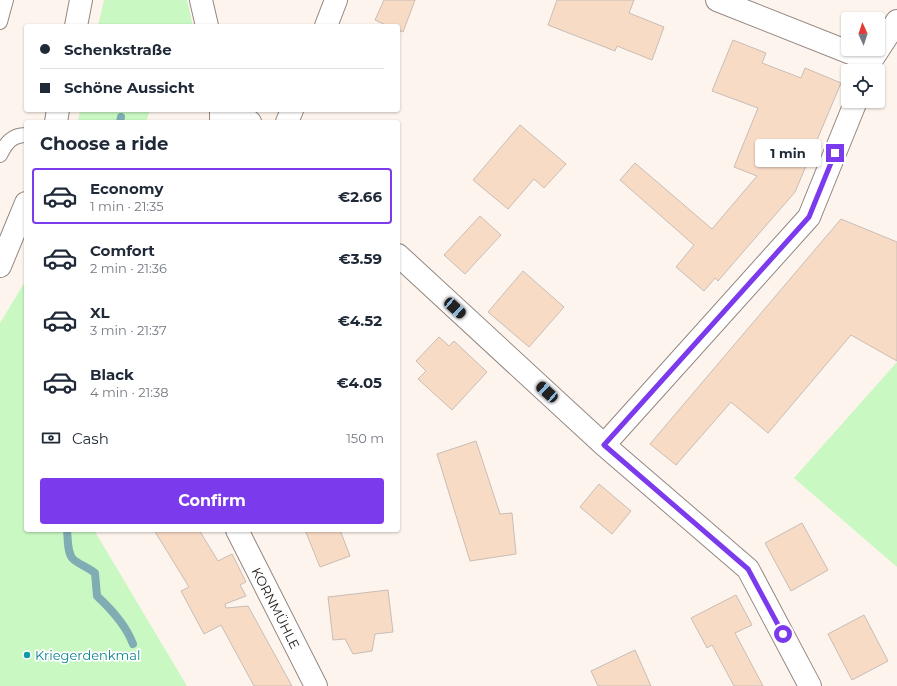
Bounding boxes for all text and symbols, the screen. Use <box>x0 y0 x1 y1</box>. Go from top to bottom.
north arrow <box>841 12 885 56</box>
map controls <box>841 12 885 108</box>
text: Schenkstraße <box>64 40 172 59</box>
button: locate <box>841 64 885 108</box>
text: Schöne Aussicht <box>64 78 195 97</box>
text: Choose a ride <box>40 133 168 155</box>
callout: 1 min <box>755 139 821 167</box>
route end <box>826 144 844 162</box>
text: 1 min <box>770 145 806 161</box>
icon: car <box>42 178 78 214</box>
text: Economy <box>90 179 163 198</box>
text: €2.66 <box>338 187 382 206</box>
text: 1 min · 21:35 <box>90 198 164 214</box>
icon: car <box>42 240 78 276</box>
text: Comfort <box>90 241 155 260</box>
text: €3.59 <box>339 249 382 268</box>
text: 2 min · 21:36 <box>90 260 167 276</box>
car <box>442 296 468 320</box>
icon: car <box>42 302 78 338</box>
text: XL <box>90 303 109 322</box>
text: €4.52 <box>338 311 382 330</box>
text: 3 min · 21:37 <box>90 322 167 338</box>
icon: car <box>42 364 78 400</box>
text: Black <box>90 365 134 384</box>
text: €4.05 <box>337 373 382 392</box>
car <box>534 380 560 404</box>
text: 4 min · 21:38 <box>90 384 169 400</box>
icon: cash <box>40 427 62 449</box>
text: Cash <box>72 429 109 448</box>
text: 150 m <box>346 430 384 446</box>
button: Confirm <box>40 478 384 524</box>
street label: KORNMÜHLE <box>249 565 303 651</box>
route start <box>774 625 792 643</box>
place label: Kriegerdenkmal <box>35 647 140 663</box>
marker: Kriegerdenkmal <box>22 650 32 660</box>

